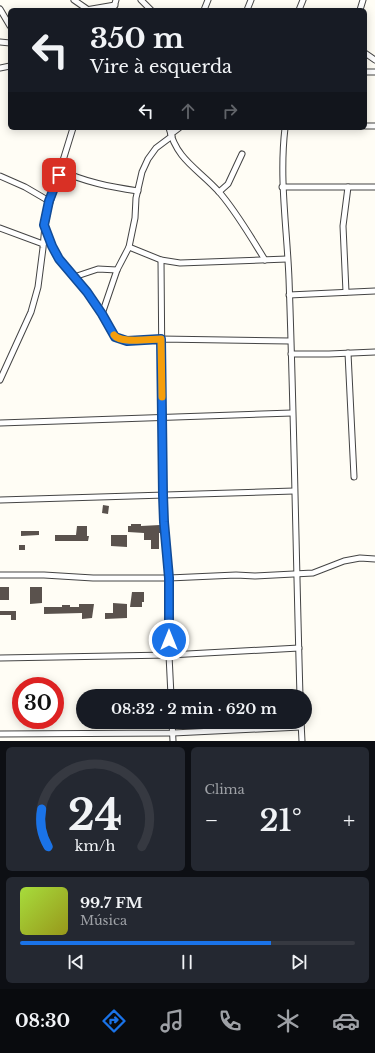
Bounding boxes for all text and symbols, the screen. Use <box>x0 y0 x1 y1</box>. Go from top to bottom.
text: 350 m <box>90 21 184 56</box>
icon: left <box>24 24 76 76</box>
text: Vire à esquerda <box>90 56 232 78</box>
icon: left <box>135 100 157 122</box>
icon: ahead <box>177 100 199 122</box>
icon: right <box>219 100 241 122</box>
pin <box>42 158 76 192</box>
icon: arrive <box>48 164 70 186</box>
position arrow <box>148 619 190 661</box>
speed limit sign: 30 <box>12 677 64 729</box>
text: 08:32 · 2 min · 620 m <box>111 699 277 718</box>
text: Clima <box>205 781 245 798</box>
text: 24 <box>68 790 123 841</box>
text: 21° <box>259 802 302 839</box>
text: − <box>205 807 218 834</box>
text: + <box>343 807 355 834</box>
text: km/h <box>75 837 116 855</box>
text: 99.7 FM <box>80 893 143 912</box>
text: Música <box>80 912 127 929</box>
icon: previous <box>65 951 87 973</box>
icon: pause <box>176 951 198 973</box>
icon: next <box>288 951 310 973</box>
icon: directions <box>100 1007 128 1035</box>
icon: music <box>158 1007 186 1035</box>
icon: phone <box>216 1007 244 1035</box>
icon: climate <box>274 1007 302 1035</box>
icon: car <box>332 1007 360 1035</box>
text: 08:30 <box>15 1010 70 1032</box>

